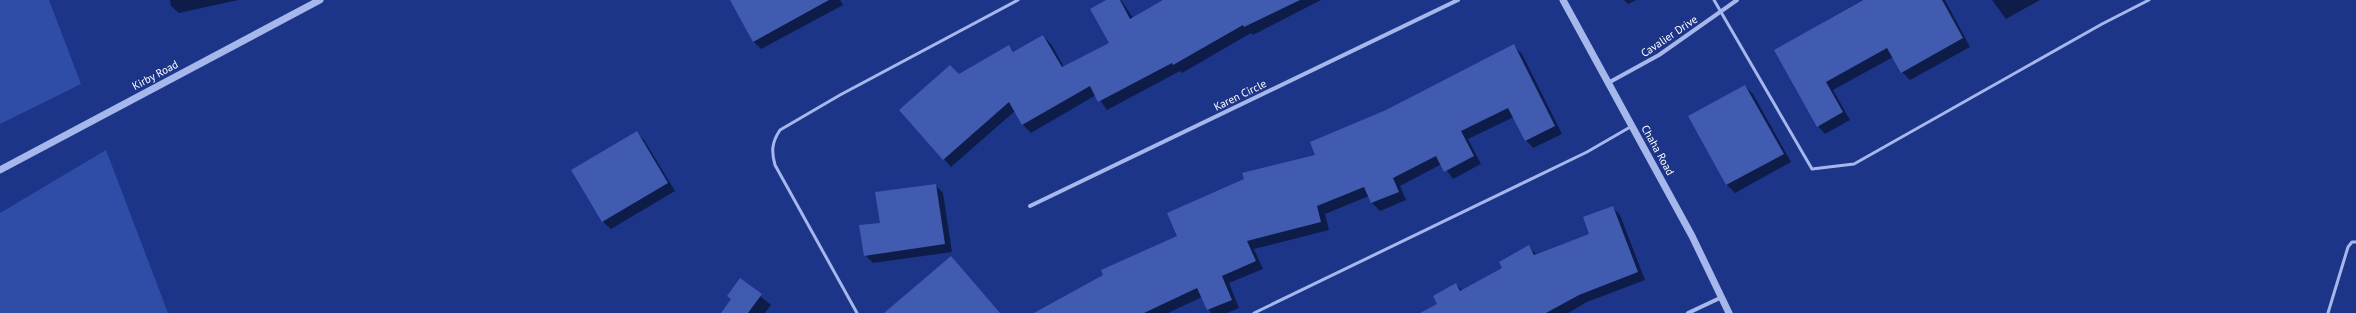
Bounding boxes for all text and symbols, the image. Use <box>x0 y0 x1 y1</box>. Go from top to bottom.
street label: Cavalier Drive <box>1638 12 1700 60</box>
street label: Kirby Road <box>130 57 180 93</box>
street label: Karen Circle <box>1211 76 1269 114</box>
street label: Chaha Road <box>1638 122 1678 178</box>

